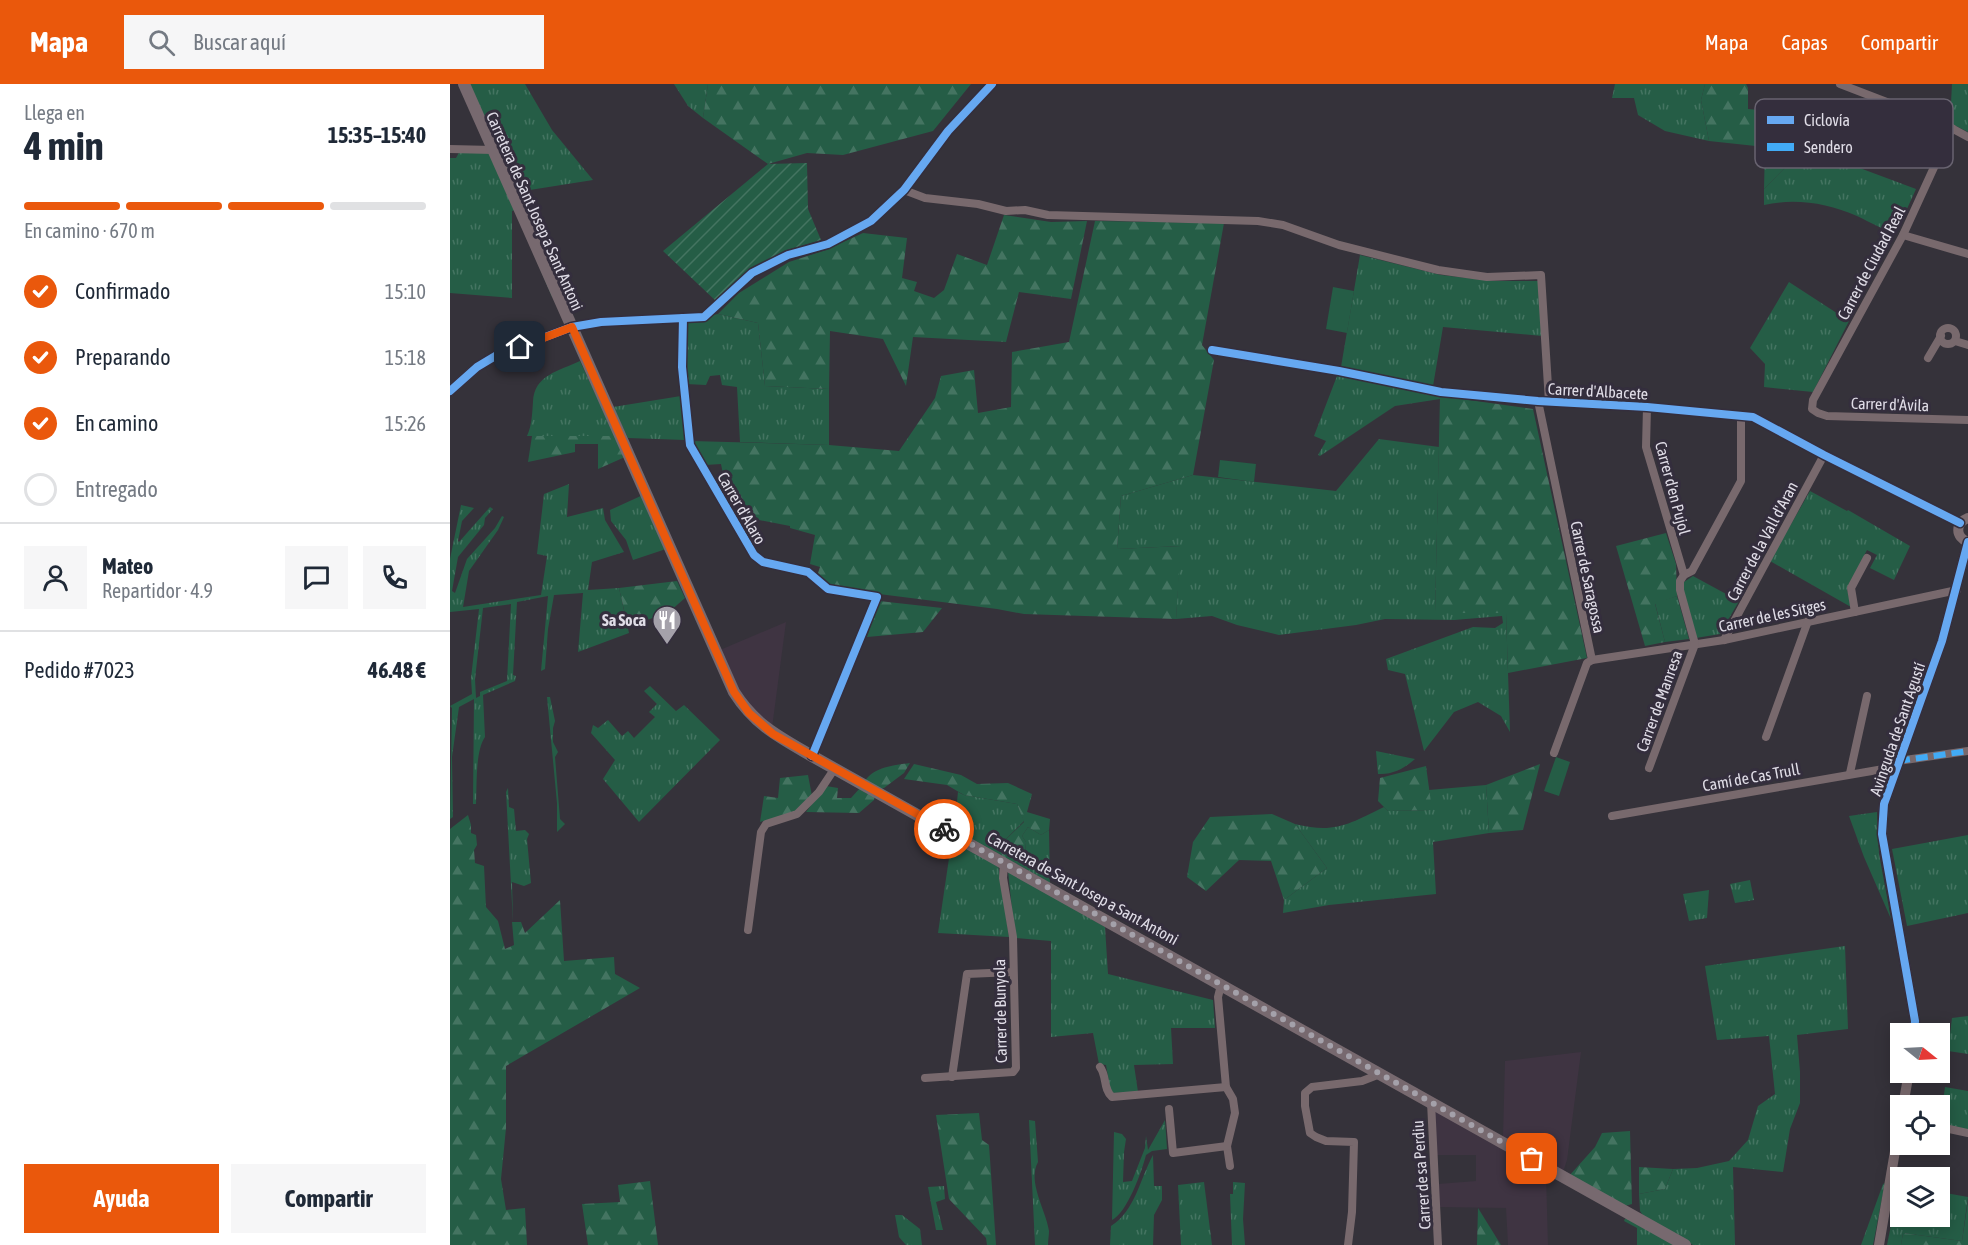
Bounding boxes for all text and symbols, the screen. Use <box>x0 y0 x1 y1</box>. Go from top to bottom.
search box <box>124 15 544 69</box>
text: Mapa <box>30 26 88 58</box>
icon: search <box>145 26 178 59</box>
text: Buscar aquí <box>193 29 286 55</box>
text: Mapa <box>1705 30 1748 54</box>
text: Capas <box>1781 30 1828 54</box>
text: Compartir <box>1861 30 1938 54</box>
legend <box>1755 99 1953 168</box>
text: Llega en <box>24 101 85 124</box>
street label: Carretera de Sant Josep a Sant Antoni <box>482 109 587 314</box>
text: Ciclovía <box>1804 111 1850 129</box>
text: 15:35–15:40 <box>328 122 426 148</box>
text: 4 min <box>24 124 104 168</box>
text: Sendero <box>1804 138 1853 156</box>
street label: Carrer de Ciudad Real <box>1834 203 1909 323</box>
text: En camino · 670 m <box>24 219 155 242</box>
icon: check <box>24 275 57 308</box>
text: Confirmado <box>75 278 170 304</box>
text: 15:10 <box>385 280 426 303</box>
pin <box>494 321 545 372</box>
icon: home <box>503 330 536 363</box>
icon: check <box>24 341 57 374</box>
text: Preparando <box>75 344 171 370</box>
text: 15:18 <box>385 346 426 369</box>
street label: Carrer d'Albacete <box>1547 379 1649 403</box>
street label: Carrer d'Àvila <box>1851 394 1929 414</box>
icon: check <box>24 407 57 440</box>
text: En camino <box>75 410 158 436</box>
text: 15:26 <box>385 412 426 435</box>
street label: Carrer d'en Pujol <box>1651 439 1694 538</box>
street label: Carrer d'Alaro <box>714 469 770 547</box>
text: Entregado <box>75 476 158 502</box>
street label: Carrer de la Vall d'Aran <box>1723 478 1801 604</box>
street label: Carrer de Saragossa <box>1566 519 1609 635</box>
button: person <box>24 546 87 609</box>
button: chat <box>285 546 348 609</box>
button: phone <box>363 546 426 609</box>
text: Mateo <box>102 553 153 579</box>
text: Repartidor · 4.9 <box>102 579 213 602</box>
street label: Carrer de les Sitges <box>1717 595 1828 636</box>
restaurant icon: Sa Soca <box>651 604 683 646</box>
place label: Sa Soca <box>602 611 646 629</box>
street label: Carrer de Manresa <box>1632 648 1686 754</box>
text: Pedido #7023 <box>24 657 135 683</box>
text: 46.48 € <box>368 657 426 683</box>
street label: Avinguda de Sant Agustí <box>1866 660 1929 798</box>
street label: Camí de Cas Trull <box>1701 759 1802 794</box>
courier <box>914 799 974 859</box>
icon: bike <box>928 813 961 846</box>
street label: Carretera de Sant Josep a Sant Antoni <box>984 828 1182 949</box>
street label: Carrer de Bunyola <box>990 959 1011 1063</box>
north arrow <box>1890 1023 1950 1083</box>
map controls <box>1890 1023 1950 1227</box>
button: locate <box>1890 1095 1950 1155</box>
street label: Carrer de sa Perdiu <box>1408 1120 1434 1230</box>
pin <box>1506 1133 1557 1184</box>
icon: bag <box>1515 1142 1548 1175</box>
button: Ayuda <box>24 1164 219 1233</box>
button: Compartir <box>231 1164 426 1233</box>
button: layers <box>1890 1167 1950 1227</box>

